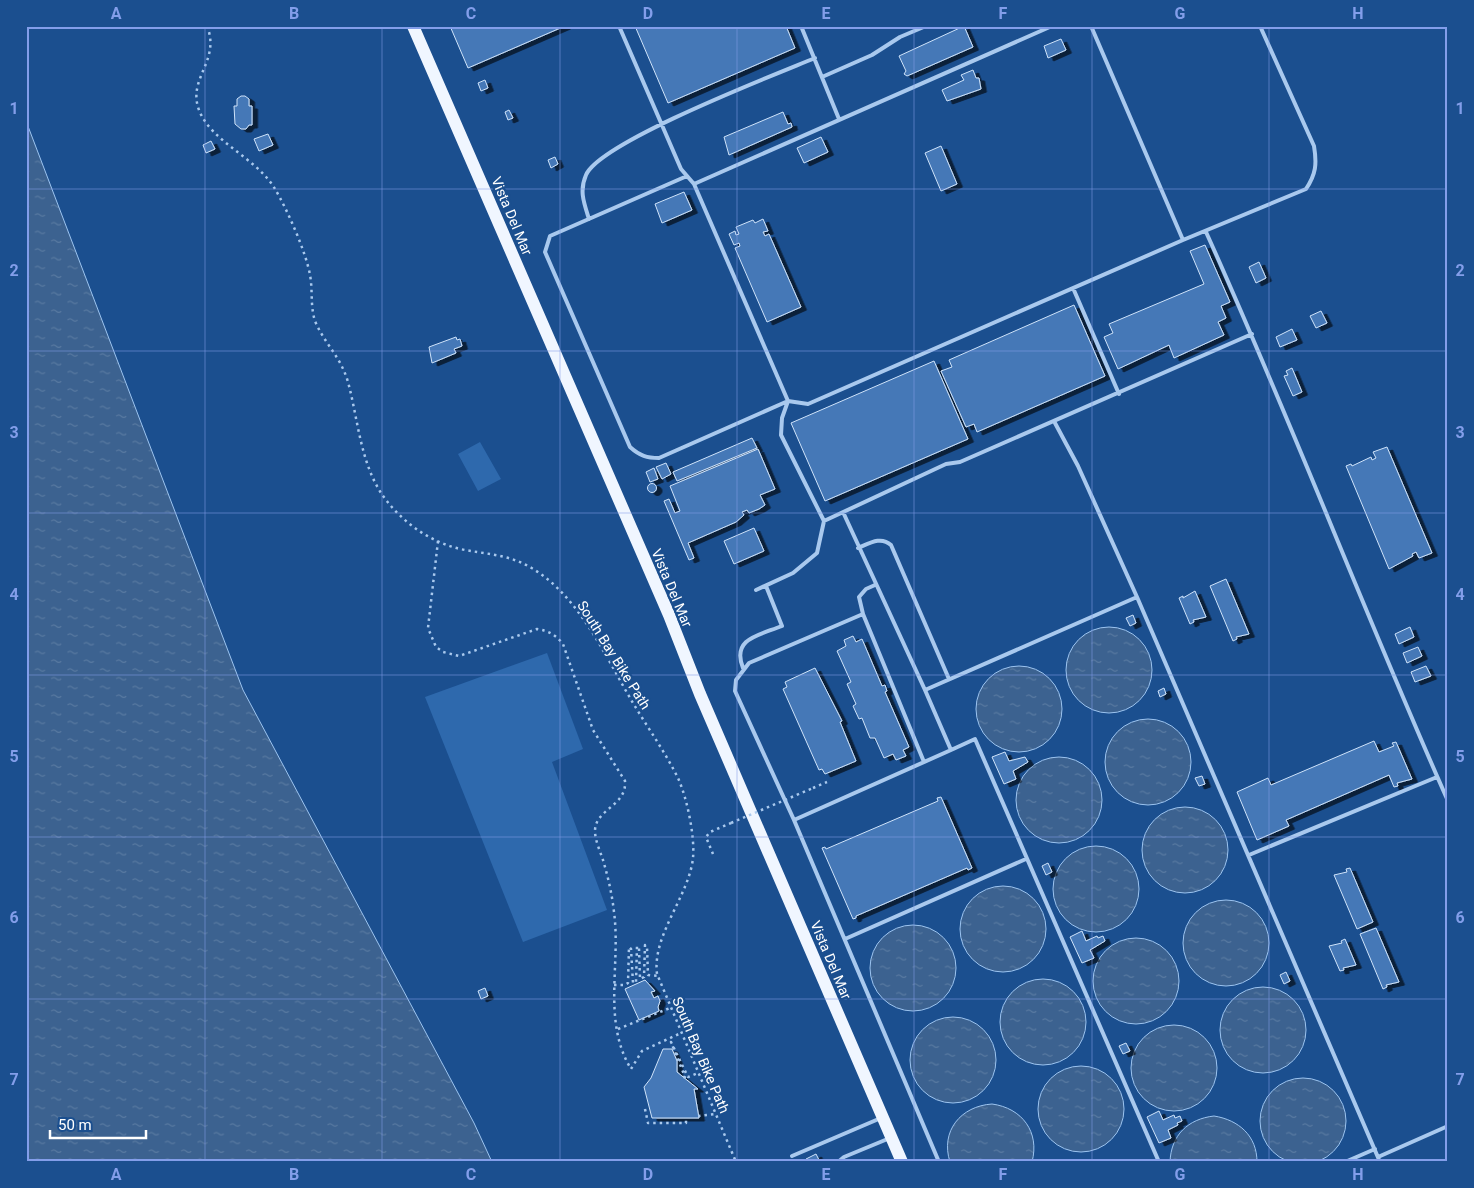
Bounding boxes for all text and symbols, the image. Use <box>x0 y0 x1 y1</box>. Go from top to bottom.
text: A <box>111 4 122 23</box>
text: B <box>289 4 299 23</box>
text: C <box>466 4 476 23</box>
text: D <box>643 4 653 23</box>
text: E <box>822 4 831 23</box>
text: F <box>999 4 1008 23</box>
text: G <box>1175 4 1186 23</box>
text: H <box>1352 4 1364 23</box>
text: 1 <box>9 99 19 118</box>
text: 1 <box>1455 99 1465 118</box>
street label: Vista Del Mar <box>488 175 536 258</box>
text: 2 <box>9 261 19 280</box>
text: 2 <box>1455 261 1465 280</box>
text: 3 <box>9 423 19 442</box>
text: 3 <box>1455 423 1465 442</box>
street label: Vista Del Mar <box>648 547 696 630</box>
text: 4 <box>9 585 19 604</box>
text: 4 <box>1455 585 1465 604</box>
street label: South Bay Bike Path <box>574 598 654 712</box>
text: 5 <box>9 747 19 766</box>
text: 5 <box>1455 747 1465 766</box>
text: 6 <box>9 908 19 927</box>
text: 6 <box>1455 908 1465 927</box>
street label: Vista Del Mar <box>807 919 855 1002</box>
street label: South Bay Bike Path <box>669 994 733 1116</box>
text: 7 <box>9 1070 19 1089</box>
text: 7 <box>1455 1070 1465 1089</box>
scale bar <box>50 1108 146 1140</box>
text: 50 m <box>58 1116 92 1134</box>
text: A <box>111 1165 122 1184</box>
text: B <box>289 1165 299 1184</box>
text: C <box>466 1165 476 1184</box>
text: D <box>643 1165 653 1184</box>
text: E <box>822 1165 831 1184</box>
text: F <box>999 1165 1008 1184</box>
text: G <box>1175 1165 1186 1184</box>
text: H <box>1352 1165 1364 1184</box>

